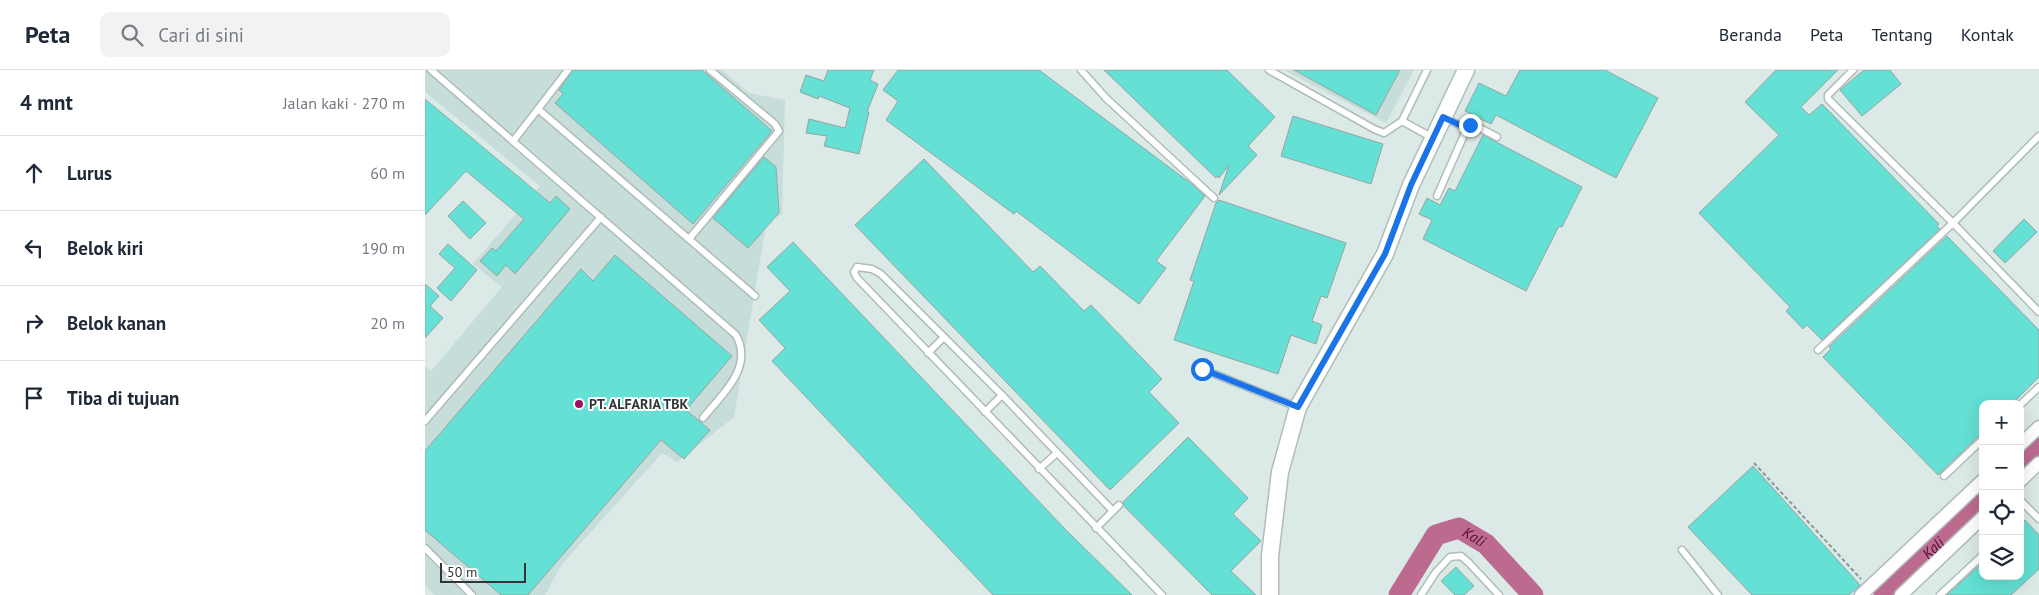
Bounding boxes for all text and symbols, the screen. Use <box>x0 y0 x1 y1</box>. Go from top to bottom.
search box <box>100 12 450 57</box>
text: Peta <box>25 19 70 50</box>
icon: search <box>118 21 146 49</box>
text: Cari di sini <box>158 23 244 47</box>
text: Beranda <box>1719 23 1782 46</box>
text: Peta <box>1810 23 1844 46</box>
text: Tentang <box>1872 23 1933 46</box>
text: Kontak <box>1961 23 2014 46</box>
text: 4 mnt <box>20 89 73 116</box>
text: Jalan kaki · 270 m <box>283 93 405 113</box>
route end <box>1459 114 1482 137</box>
icon: ahead <box>20 159 48 187</box>
text: Lurus <box>67 161 112 185</box>
text: 60 m <box>370 163 405 183</box>
icon: left <box>20 234 48 262</box>
text: Belok kiri <box>67 236 143 260</box>
text: 190 m <box>362 238 405 258</box>
icon: right <box>20 309 48 337</box>
text: Belok kanan <box>67 311 166 335</box>
text: 20 m <box>370 313 405 333</box>
route start <box>1191 358 1214 381</box>
icon: arrive <box>20 384 48 412</box>
text: Tiba di tujuan <box>67 386 179 410</box>
place label: PT. ALFARIA TBK <box>589 395 689 413</box>
marker: PT. ALFARIA TBK <box>573 398 585 410</box>
map controls <box>1979 400 2024 580</box>
button: + <box>1979 400 2024 445</box>
button: − <box>1979 445 2024 490</box>
button: locate <box>1979 490 2024 535</box>
water label: Kali <box>1459 522 1490 551</box>
water label: Kali <box>1918 532 1949 563</box>
button: layers <box>1979 535 2024 580</box>
scale bar <box>440 560 526 583</box>
text: 50 m <box>447 563 477 581</box>

